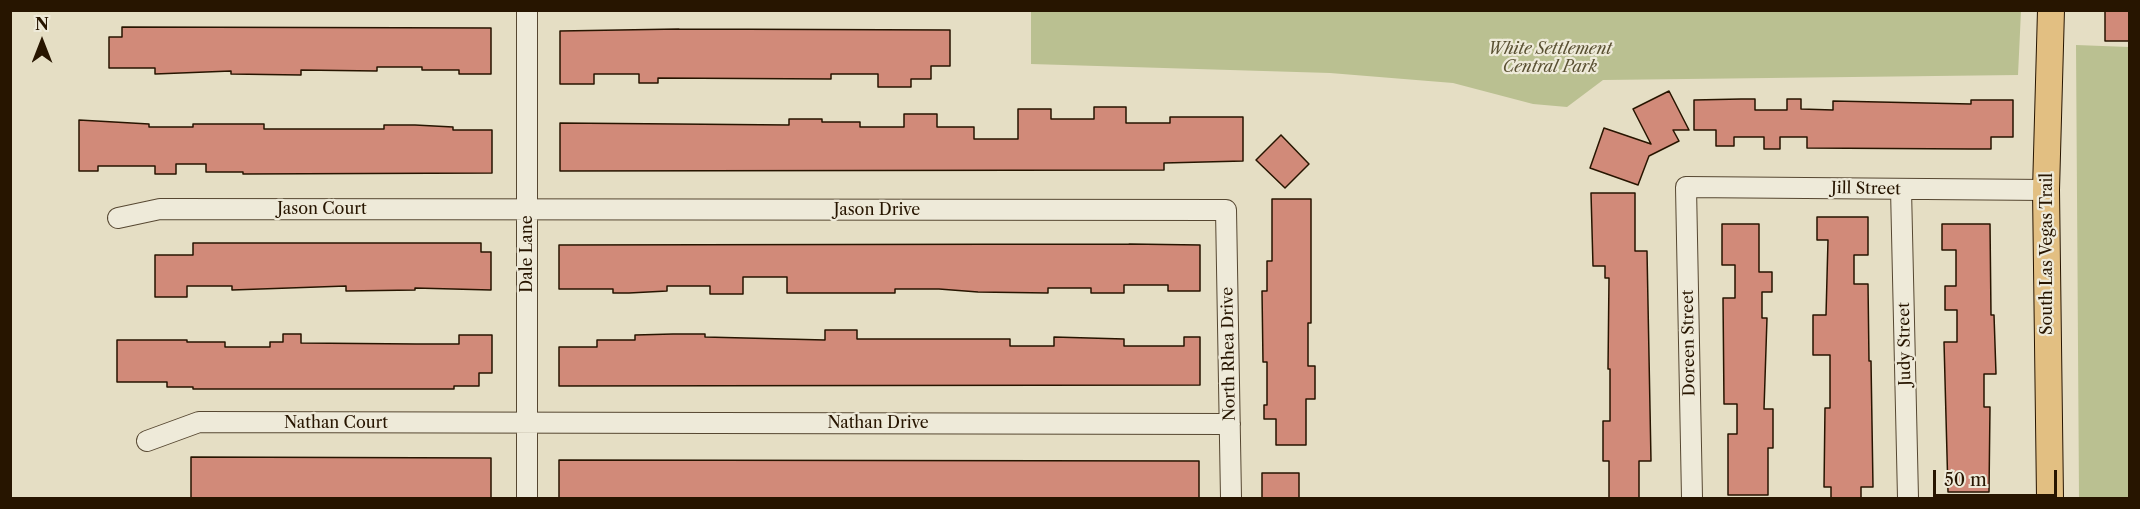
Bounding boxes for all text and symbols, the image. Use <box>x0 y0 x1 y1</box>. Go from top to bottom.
north arrow <box>12 12 72 72</box>
text: N <box>35 14 49 34</box>
park label: White Settlement Central Park <box>1488 39 1612 77</box>
street label: South Las Vegas Trail <box>2037 173 2057 335</box>
street label: Jill Street <box>1831 179 1901 199</box>
street label: Jason Court <box>277 199 367 219</box>
street label: Jason Drive <box>834 200 920 220</box>
street label: Dale Lane <box>517 215 537 293</box>
street label: North Rhea Drive <box>1218 287 1240 421</box>
street label: Doreen Street <box>1678 289 1700 397</box>
street label: Judy Street <box>1895 302 1915 386</box>
street label: Nathan Court <box>284 413 388 433</box>
street label: Nathan Drive <box>827 413 929 433</box>
scale bar <box>1936 458 2060 496</box>
text: 50 m <box>1944 469 1987 491</box>

